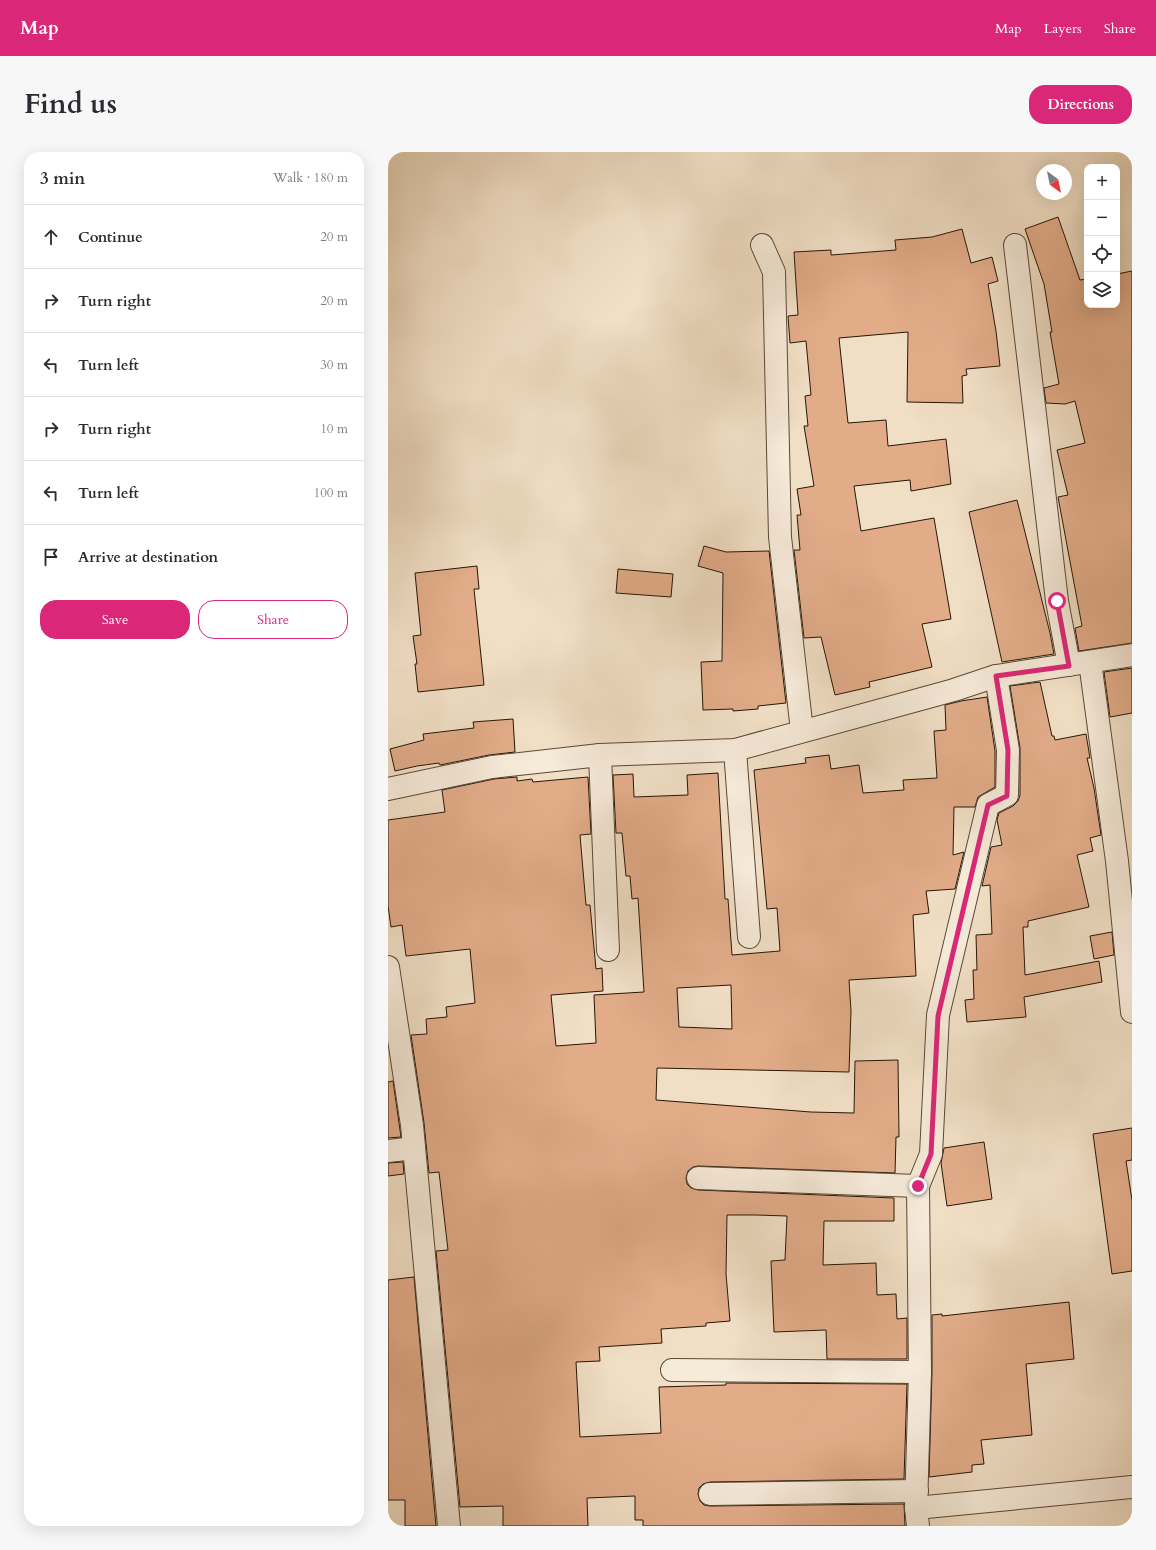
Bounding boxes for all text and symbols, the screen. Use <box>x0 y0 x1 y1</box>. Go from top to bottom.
text: Map <box>20 15 59 41</box>
text: Map <box>995 19 1022 38</box>
text: Layers <box>1044 19 1082 38</box>
text: Share <box>1104 19 1136 38</box>
text: Find us <box>24 85 117 123</box>
button: Directions <box>1029 85 1132 124</box>
north arrow <box>1036 164 1072 200</box>
map controls <box>1084 164 1120 308</box>
button: + <box>1084 164 1120 200</box>
text: 3 min <box>40 167 85 190</box>
text: Walk · 180 m <box>273 169 348 187</box>
button: − <box>1084 200 1120 236</box>
icon: ahead <box>40 226 62 248</box>
text: Continue <box>78 227 143 247</box>
text: 20 m <box>320 228 348 246</box>
button: locate <box>1084 236 1120 272</box>
button: layers <box>1084 272 1120 308</box>
icon: right <box>40 290 62 312</box>
text: Turn right <box>78 291 151 311</box>
text: 20 m <box>320 292 348 310</box>
icon: left <box>40 354 62 376</box>
text: Turn left <box>78 355 139 375</box>
text: 30 m <box>320 356 348 374</box>
icon: right <box>40 418 62 440</box>
text: Turn right <box>78 419 151 439</box>
text: 10 m <box>320 420 348 438</box>
icon: left <box>40 482 62 504</box>
text: Turn left <box>78 483 139 503</box>
text: 100 m <box>314 484 348 502</box>
icon: arrive <box>40 546 62 568</box>
text: Arrive at destination <box>78 547 218 567</box>
route start <box>1048 592 1066 610</box>
button: Save <box>40 600 190 639</box>
button: Share <box>198 600 348 639</box>
route end <box>909 1177 927 1195</box>

